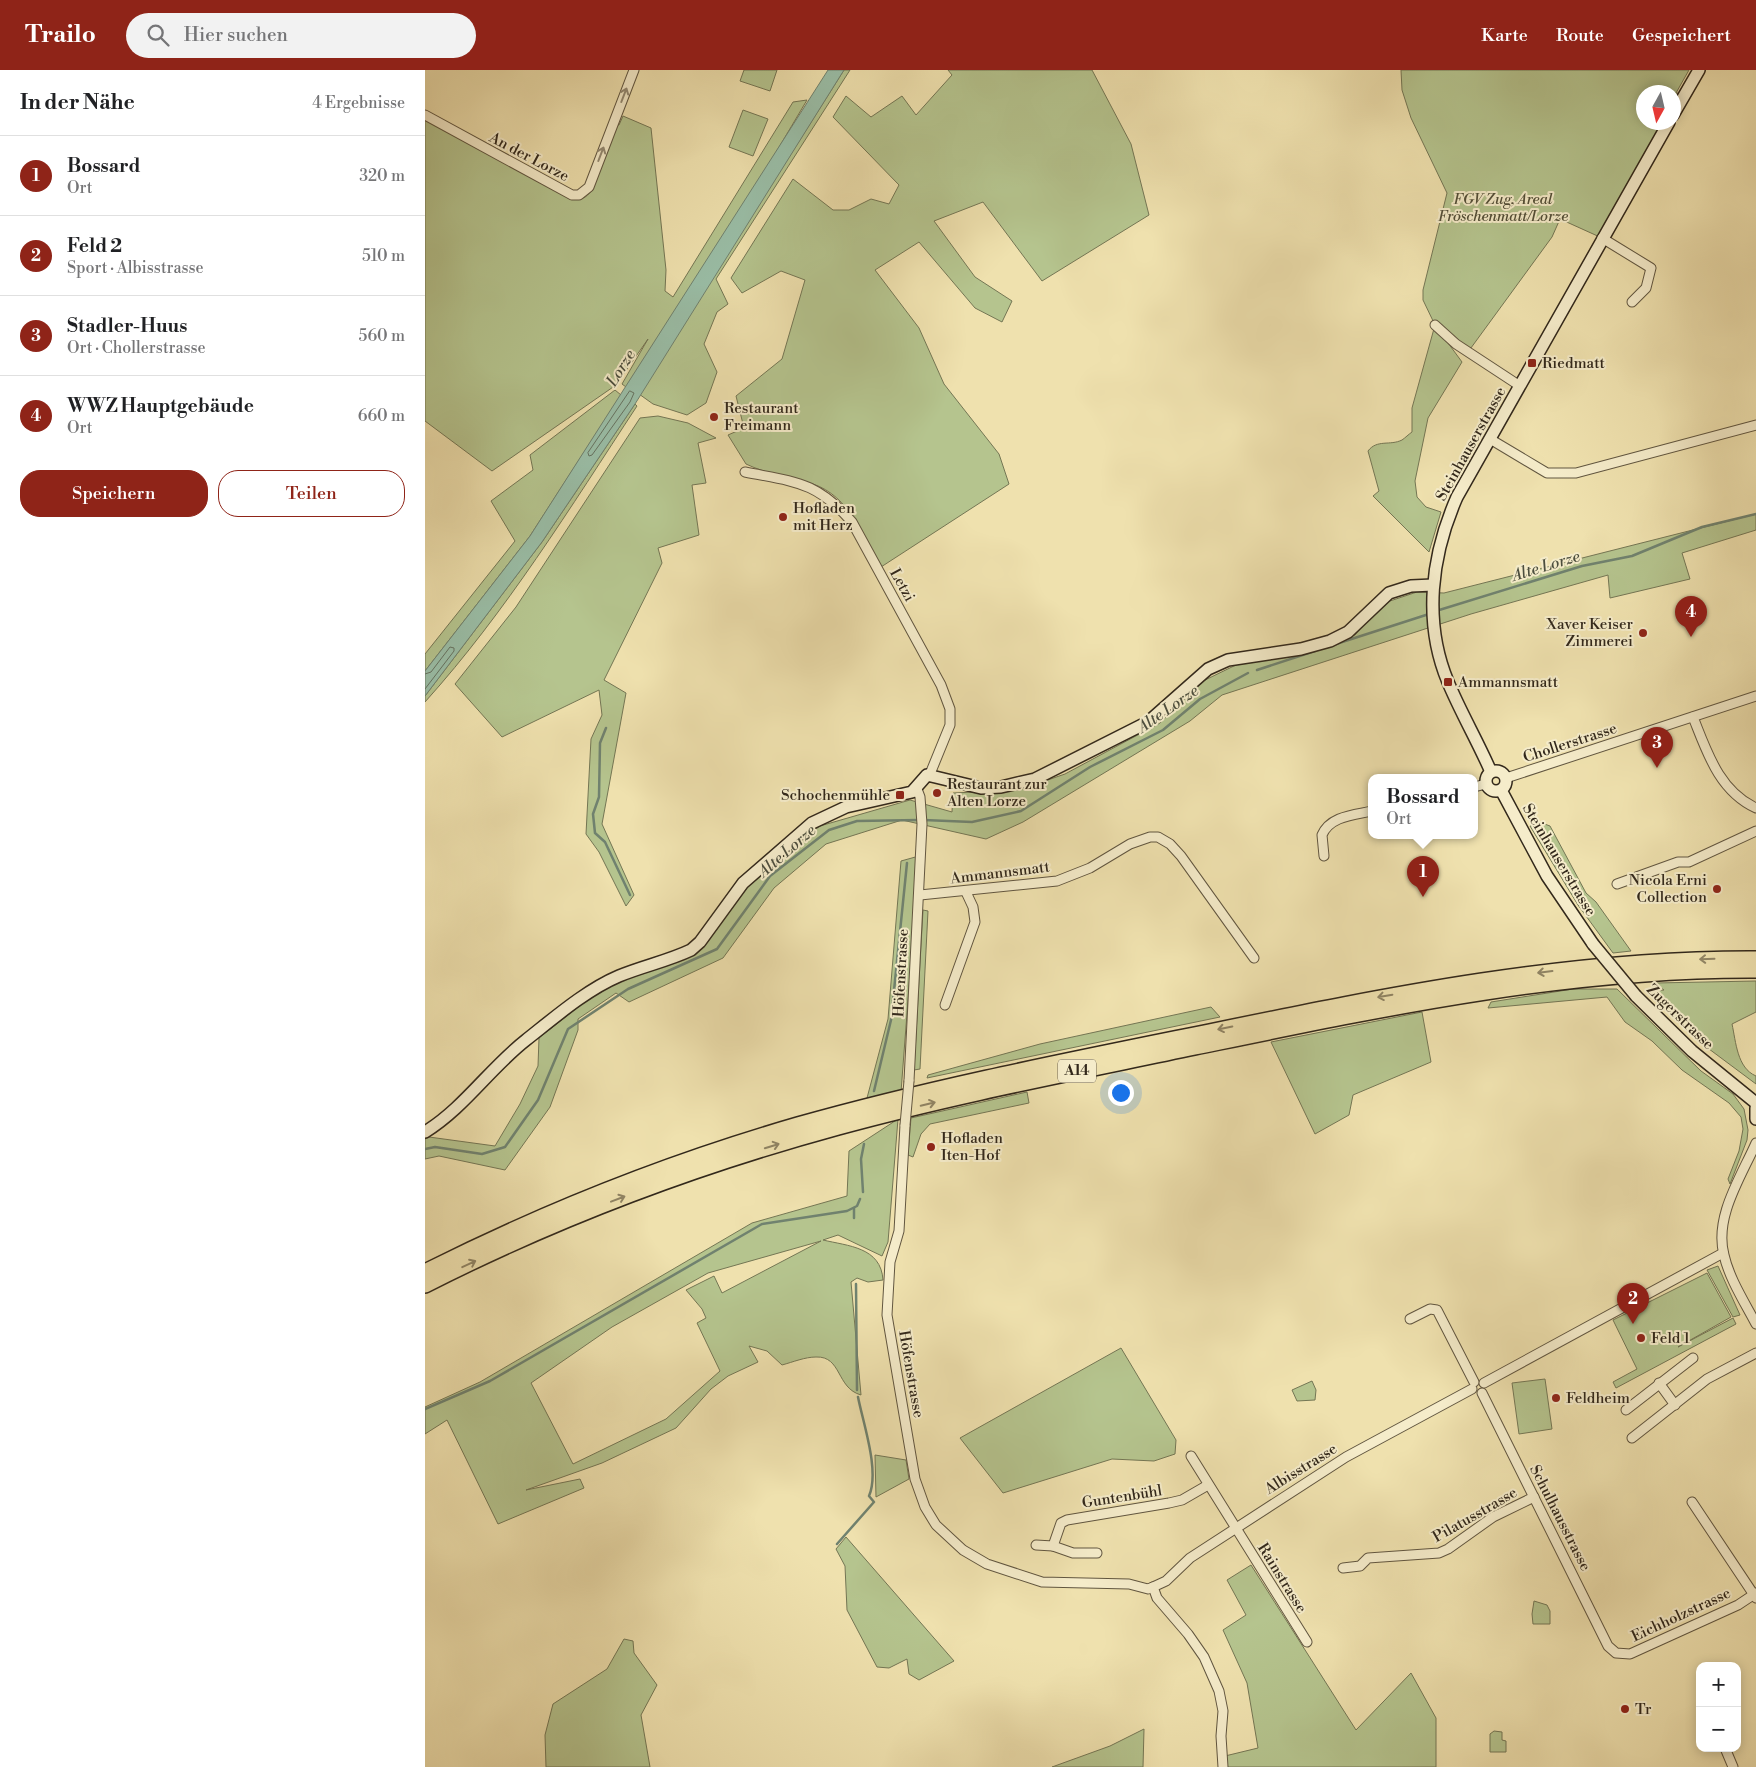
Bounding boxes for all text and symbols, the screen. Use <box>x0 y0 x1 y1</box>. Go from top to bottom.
search box <box>126 13 476 58</box>
text: Trailo <box>25 20 96 50</box>
icon: search <box>144 21 172 49</box>
text: Hier suchen <box>184 23 288 47</box>
text: Karte <box>1481 24 1528 47</box>
text: Route <box>1556 24 1604 47</box>
text: Gespeichert <box>1632 24 1731 47</box>
north arrow <box>1636 85 1681 130</box>
one-way arrow <box>620 88 629 104</box>
text: In der Nähe <box>20 90 135 116</box>
text: 4 Ergebnisse <box>312 93 405 113</box>
street label: An der Lorze <box>485 128 572 186</box>
one-way arrow <box>597 147 607 162</box>
text: Bossard <box>67 154 141 178</box>
text: 1 <box>32 166 40 186</box>
text: 320 m <box>359 166 405 186</box>
text: Ort <box>67 178 93 198</box>
park label: FGV Zug, Areal Fröschenmatt/Lorze <box>1438 190 1568 226</box>
text: Feld 2 <box>67 234 122 258</box>
text: 2 <box>31 246 41 266</box>
text: 510 m <box>362 246 405 266</box>
text: Sport · Albisstrasse <box>67 258 204 278</box>
text: Stadler-Huus <box>67 314 187 338</box>
text: 3 <box>31 326 41 346</box>
text: 560 m <box>359 326 405 346</box>
text: Ort · Chollerstrasse <box>67 338 206 358</box>
water label: Lorze <box>601 345 640 391</box>
place label: Riedmatt <box>1542 354 1605 373</box>
marker: Riedmatt <box>1526 357 1538 369</box>
street label: Steinhauserstrasse <box>1432 384 1510 504</box>
text: WWZ Hauptgebäude <box>67 394 254 418</box>
place label: Restaurant Freimann <box>724 399 799 435</box>
text: 4 <box>31 406 41 426</box>
text: 660 m <box>358 406 405 426</box>
marker: Restaurant Freimann <box>708 411 720 423</box>
text: Ort <box>67 418 93 438</box>
button: Speichern <box>20 470 208 517</box>
button: Teilen <box>218 470 405 517</box>
place label: Hofladen mit Herz <box>793 499 855 535</box>
marker: Hofladen mit Herz <box>777 511 789 523</box>
water label: Alte Lorze <box>1508 546 1583 586</box>
street label: Letzi <box>885 565 919 605</box>
pin: 4 <box>1675 596 1707 637</box>
place label: Xaver Keiser Zimmerei <box>1546 615 1634 651</box>
marker: Xaver Keiser Zimmerei <box>1637 627 1649 639</box>
place label: Ammannsmatt <box>1457 673 1559 692</box>
marker: Ammannsmatt <box>1442 676 1454 688</box>
water label: Alte Lorze <box>1132 680 1203 738</box>
street label: Chollerstrasse <box>1521 719 1619 767</box>
pin: 3 <box>1641 727 1673 768</box>
popup <box>1368 774 1478 839</box>
place label: Restaurant zur Alten Lorze <box>946 775 1047 811</box>
text: Bossard <box>1386 785 1460 809</box>
place label: Schochenmühle <box>781 786 890 805</box>
marker: Restaurant zur Alten Lorze <box>931 787 943 799</box>
marker: Schochenmühle <box>894 789 906 801</box>
street label: Steinhauserstrasse <box>1518 800 1600 920</box>
text: Ort <box>1386 809 1412 829</box>
water label: Alte Lorze <box>752 820 820 883</box>
pin: 1 <box>1407 856 1439 897</box>
street label: Ammannsmatt <box>948 857 1051 889</box>
place label: Nicola Erni Collection <box>1629 871 1707 907</box>
marker: Nicola Erni Collection <box>1711 883 1723 895</box>
street label: Höfenstrasse <box>889 928 913 1018</box>
one-way arrow <box>1700 955 1716 964</box>
one-way arrow <box>1538 967 1554 977</box>
street label: Zugerstrasse <box>1642 980 1718 1054</box>
one-way arrow <box>1377 992 1393 1002</box>
one-way arrow <box>1218 1024 1234 1033</box>
road number: A14 <box>1058 1059 1096 1082</box>
your location <box>1108 1080 1134 1106</box>
one-way arrow <box>920 1099 936 1108</box>
place label: Hofladen Iten-Hof <box>941 1129 1003 1165</box>
one-way arrow <box>763 1141 779 1151</box>
marker: Hofladen Iten-Hof <box>925 1141 937 1153</box>
one-way arrow <box>610 1194 625 1204</box>
one-way arrow <box>461 1258 476 1268</box>
pin: 2 <box>1617 1283 1649 1324</box>
street label: Höfenstrasse <box>894 1329 928 1419</box>
place label: Feld 1 <box>1651 1329 1690 1348</box>
marker: Feld 1 <box>1635 1332 1647 1344</box>
place label: Feldheim <box>1566 1389 1630 1408</box>
marker: Feldheim <box>1550 1392 1562 1404</box>
street label: Albisstrasse <box>1261 1439 1341 1499</box>
street label: Schulhausstrasse <box>1525 1462 1595 1574</box>
street label: Guntenbühl <box>1081 1481 1164 1513</box>
street label: Pilatusstrasse <box>1429 1483 1521 1547</box>
street label: Rainstrasse <box>1253 1539 1311 1617</box>
street label: Eichholzstrasse <box>1628 1584 1734 1646</box>
map controls <box>1696 1662 1741 1752</box>
button: + <box>1696 1662 1741 1707</box>
place label: Tr <box>1635 1700 1652 1719</box>
marker: Tr <box>1619 1703 1631 1715</box>
button: − <box>1696 1707 1741 1752</box>

